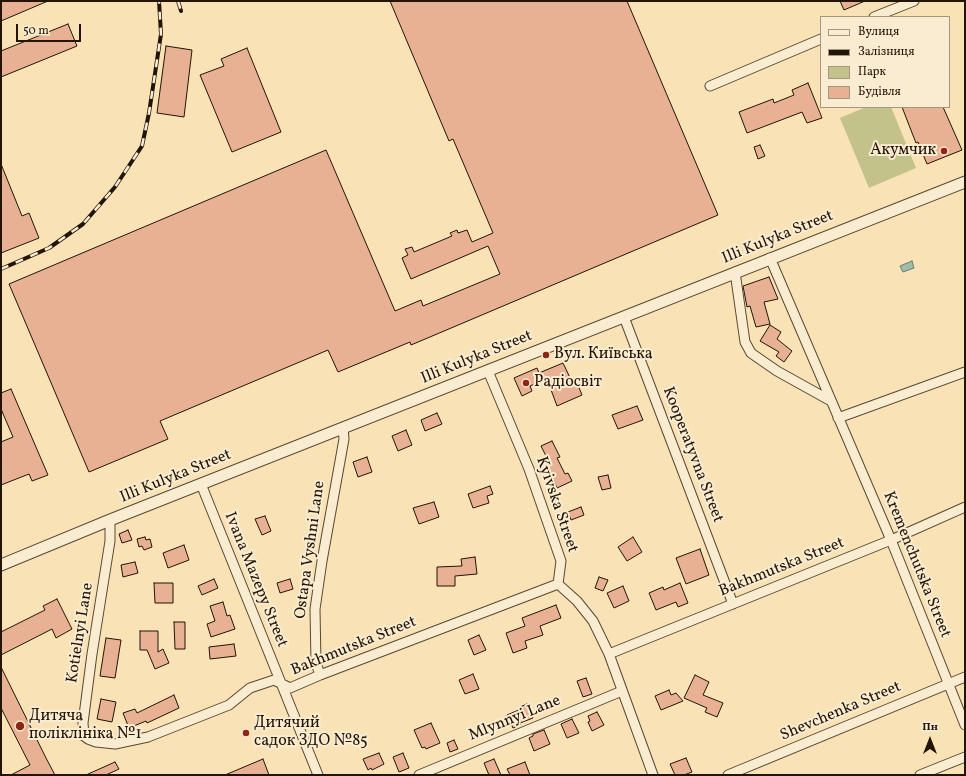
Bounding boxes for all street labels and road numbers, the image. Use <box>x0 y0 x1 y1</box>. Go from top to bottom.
street label: Illi Kulyka Street <box>720 207 836 269</box>
street label: Illi Kulyka Street <box>419 327 535 389</box>
street label: Kooperatyvna Street <box>657 384 727 526</box>
street label: Illi Kulyka Street <box>118 446 234 508</box>
street label: Kyivska Street <box>531 454 581 556</box>
street label: Ostapa Vyshni Lane <box>292 480 330 620</box>
street label: Kremenchutska Street <box>878 489 954 641</box>
street label: Ivana Mazepy Street <box>219 510 291 650</box>
street label: Bakhmutska Street <box>716 534 848 602</box>
street label: Kotielnyi Lane <box>64 582 98 684</box>
street label: Bakhmutska Street <box>288 613 420 681</box>
street label: Shevchenka Street <box>778 678 904 746</box>
street label: Mlynnyi Lane <box>466 692 564 746</box>

